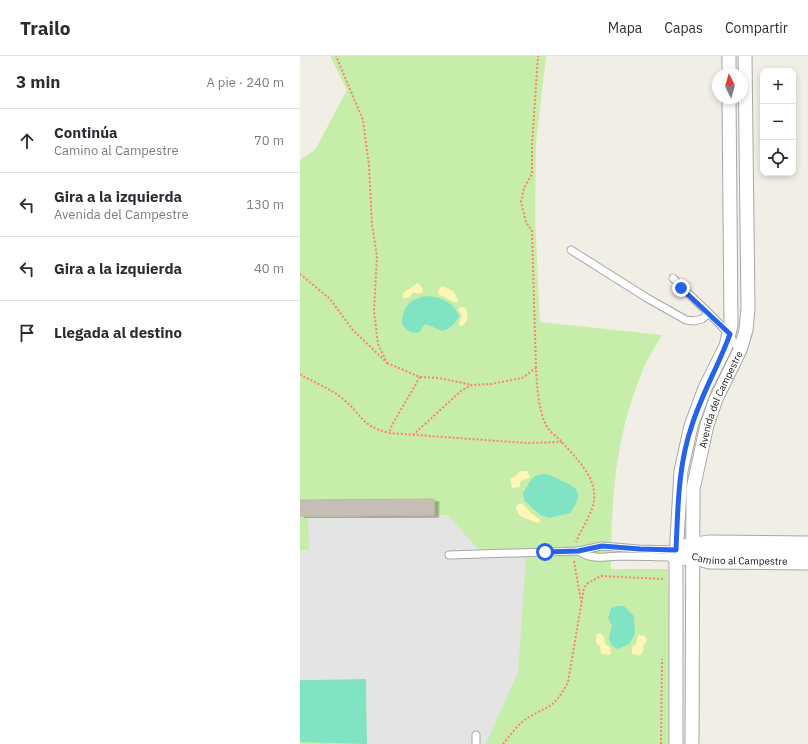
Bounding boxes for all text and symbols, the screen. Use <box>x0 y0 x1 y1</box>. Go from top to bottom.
text: Trailo <box>20 16 70 40</box>
text: Mapa <box>608 19 642 37</box>
text: Capas <box>664 19 703 37</box>
text: Compartir <box>725 19 788 37</box>
north arrow <box>712 68 748 104</box>
map controls <box>760 68 796 176</box>
button: + <box>760 68 796 104</box>
text: 3 min <box>16 71 60 93</box>
text: A pie · 240 m <box>206 74 284 91</box>
button: − <box>760 104 796 140</box>
text: Continúa <box>54 123 118 142</box>
icon: ahead <box>16 130 38 152</box>
text: 70 m <box>254 132 284 149</box>
button: locate <box>760 140 796 176</box>
text: Camino al Campestre <box>54 142 179 159</box>
text: Gira a la izquierda <box>54 187 182 206</box>
icon: left <box>16 194 38 216</box>
text: 130 m <box>246 196 284 213</box>
text: Avenida del Campestre <box>54 206 189 223</box>
icon: left <box>16 258 38 280</box>
text: Gira a la izquierda <box>54 259 182 278</box>
text: 40 m <box>254 260 284 277</box>
route end <box>672 279 690 297</box>
icon: arrive <box>16 322 38 344</box>
text: Llegada al destino <box>54 323 182 342</box>
street label: Avenida del Campestre <box>696 348 745 449</box>
route start <box>536 543 554 561</box>
street label: Camino al Campestre <box>690 549 788 567</box>

